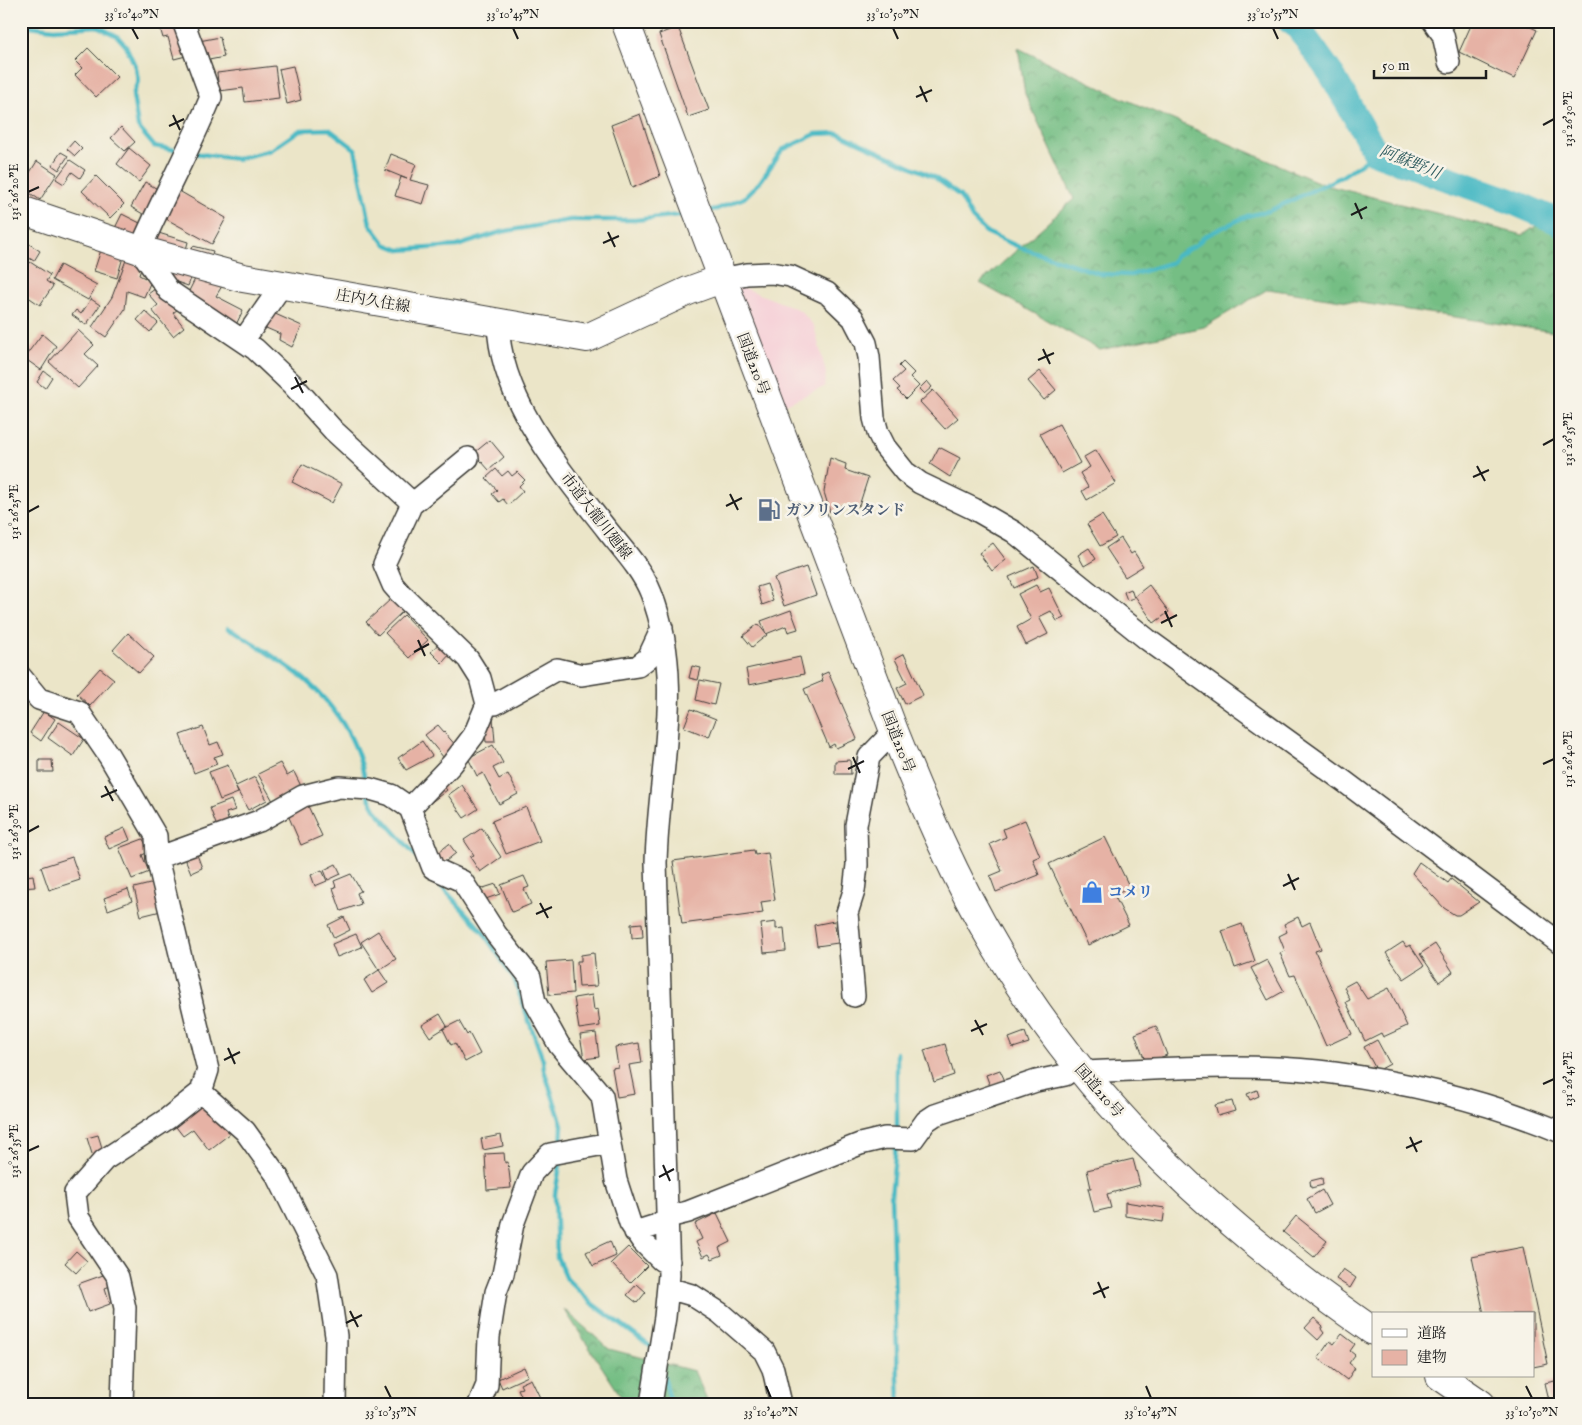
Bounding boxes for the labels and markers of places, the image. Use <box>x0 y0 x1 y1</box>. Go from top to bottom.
fuel station icon: ガソリンスタンド <box>756 497 782 523</box>
place label: ガソリンスタンド <box>786 501 906 520</box>
shop icon: コメリ <box>1079 879 1105 905</box>
place label: コメリ <box>1108 883 1153 902</box>

